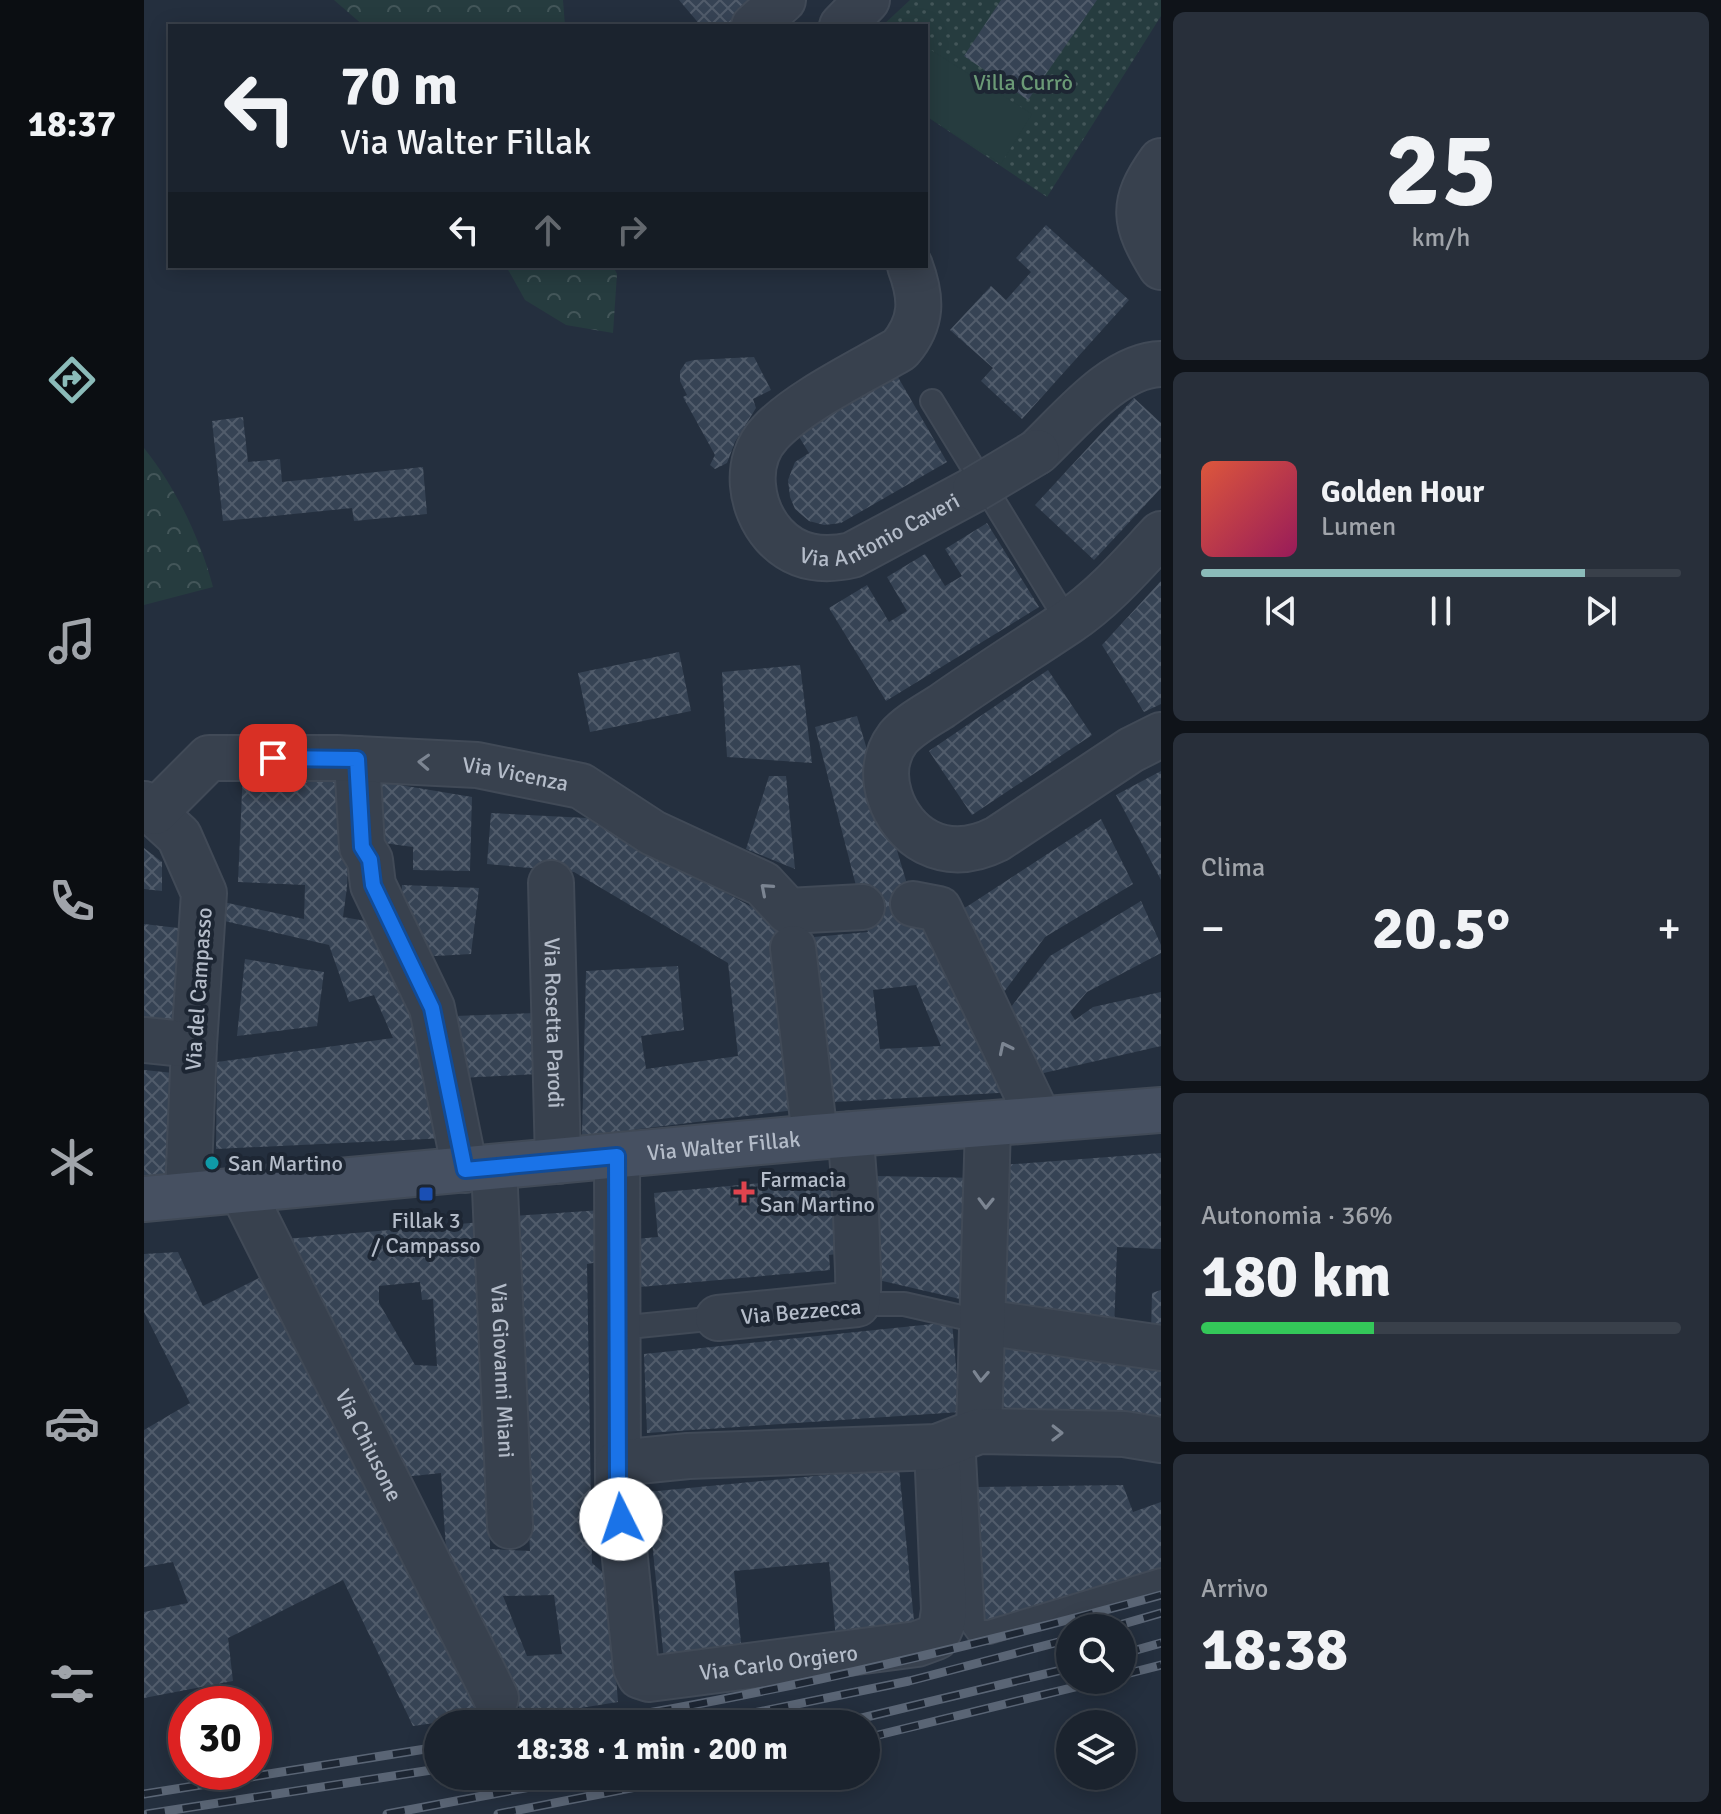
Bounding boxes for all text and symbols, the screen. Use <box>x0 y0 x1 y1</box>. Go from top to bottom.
text: 70 m <box>340 51 458 120</box>
icon: left <box>208 56 312 160</box>
park label: Villa Currò <box>973 69 1073 96</box>
text: 18:37 <box>28 102 116 147</box>
text: 25 <box>1385 106 1497 234</box>
text: Via Walter Fillak <box>340 120 591 165</box>
icon: left <box>442 208 486 252</box>
icon: ahead <box>526 208 570 252</box>
icon: right <box>610 208 654 252</box>
text: km/h <box>1412 222 1470 254</box>
icon: directions <box>44 352 100 408</box>
text: Golden Hour <box>1321 474 1484 511</box>
street label: Via Antonio Caveri <box>796 487 964 572</box>
text: Lumen <box>1321 511 1396 543</box>
icon: previous <box>1259 589 1303 633</box>
icon: pause <box>1419 589 1463 633</box>
icon: next <box>1579 589 1623 633</box>
icon: music <box>44 613 100 669</box>
pin <box>239 724 307 792</box>
icon: arrive <box>251 736 295 780</box>
street label: Via Vicenza <box>462 751 571 797</box>
one-way arrow <box>417 754 430 771</box>
text: Clima <box>1201 852 1265 884</box>
icon: phone <box>44 873 100 929</box>
one-way arrow <box>760 884 775 899</box>
text: 20.5° <box>1372 892 1510 966</box>
text: − <box>1201 902 1225 956</box>
text: + <box>1657 902 1681 956</box>
street label: Via del Campasso <box>179 906 218 1072</box>
street label: Via Rosetta Parodi <box>538 937 570 1109</box>
one-way arrow <box>999 1042 1015 1057</box>
street label: Via Walter Fillak <box>646 1125 801 1166</box>
icon: climate <box>44 1134 100 1190</box>
place label: San Martino <box>228 1150 343 1177</box>
marker: San Martino <box>203 1154 221 1172</box>
place label: Farmacia San Martino <box>760 1166 875 1218</box>
marker: Farmacia San Martino <box>735 1183 753 1201</box>
marker: Fillak 3 / Campasso <box>417 1185 435 1203</box>
one-way arrow <box>978 1197 995 1210</box>
text: Autonomia · 36% <box>1201 1200 1393 1232</box>
place label: Fillak 3 / Campasso <box>371 1207 481 1259</box>
text: 180 km <box>1201 1240 1391 1314</box>
street label: Via Giovanni Miani <box>485 1283 520 1459</box>
street label: Via Bezzecca <box>740 1293 863 1330</box>
one-way arrow <box>973 1370 990 1383</box>
street label: Via Chiusone <box>329 1385 408 1506</box>
icon: car <box>44 1395 100 1451</box>
one-way arrow <box>1051 1424 1064 1441</box>
position arrow <box>579 1477 663 1561</box>
text: Arrivo <box>1201 1573 1268 1605</box>
text: 18:38 <box>1201 1613 1348 1687</box>
map controls <box>1056 1614 1136 1790</box>
button: search <box>1056 1614 1136 1694</box>
street label: Via Carlo Orgiero <box>698 1639 860 1686</box>
icon: filters <box>44 1656 100 1712</box>
speed limit sign: 30 <box>168 1686 272 1790</box>
button: layers <box>1056 1710 1136 1790</box>
text: 18:38 · 1 min · 200 m <box>516 1731 788 1768</box>

